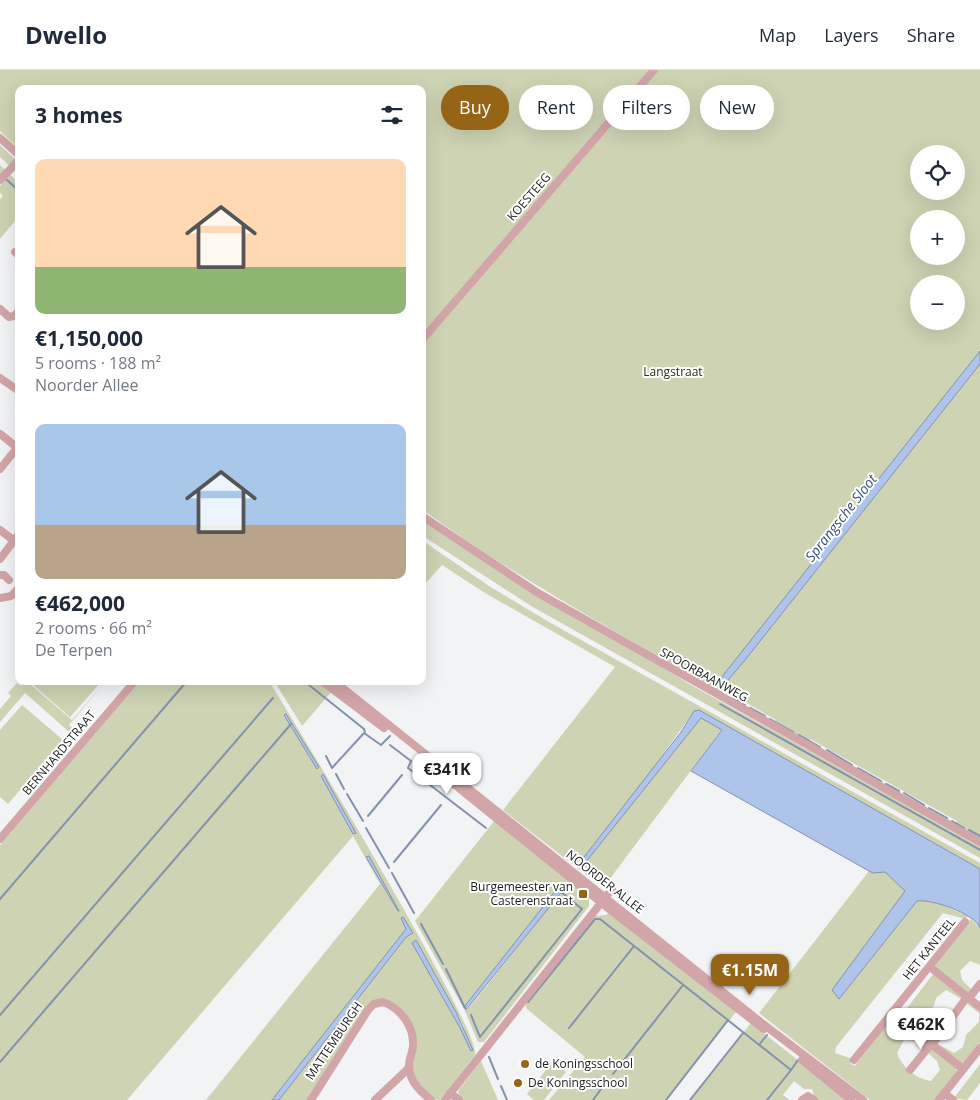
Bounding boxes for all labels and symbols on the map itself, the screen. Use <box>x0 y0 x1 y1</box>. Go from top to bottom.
street label: KOESTEEG <box>503 169 554 224</box>
park label: Langstraat <box>643 363 703 380</box>
water label: Sprangsche Sloot <box>801 469 882 565</box>
street label: SPOORBAANWEG <box>657 643 751 706</box>
street label: BERNHARDSTRAAT <box>18 706 99 799</box>
pin: €341K <box>412 752 482 795</box>
street label: NOORDER ALLEE <box>563 846 648 917</box>
place label: Burgemeester van Casterenstraat <box>470 878 573 909</box>
marker: Burgemeester van Casterenstraat <box>577 888 589 900</box>
street label: HET KANTEEL <box>898 914 959 983</box>
pin: €1.15M <box>709 954 791 996</box>
street label: MATTEMBURGH <box>301 998 366 1083</box>
pin: €462K <box>886 1008 956 1050</box>
place label: de Koningsschool <box>535 1055 633 1072</box>
marker: de Koningsschool <box>519 1058 531 1070</box>
place label: De Koningsschool <box>528 1074 627 1091</box>
marker: De Koningsschool <box>512 1077 524 1089</box>

